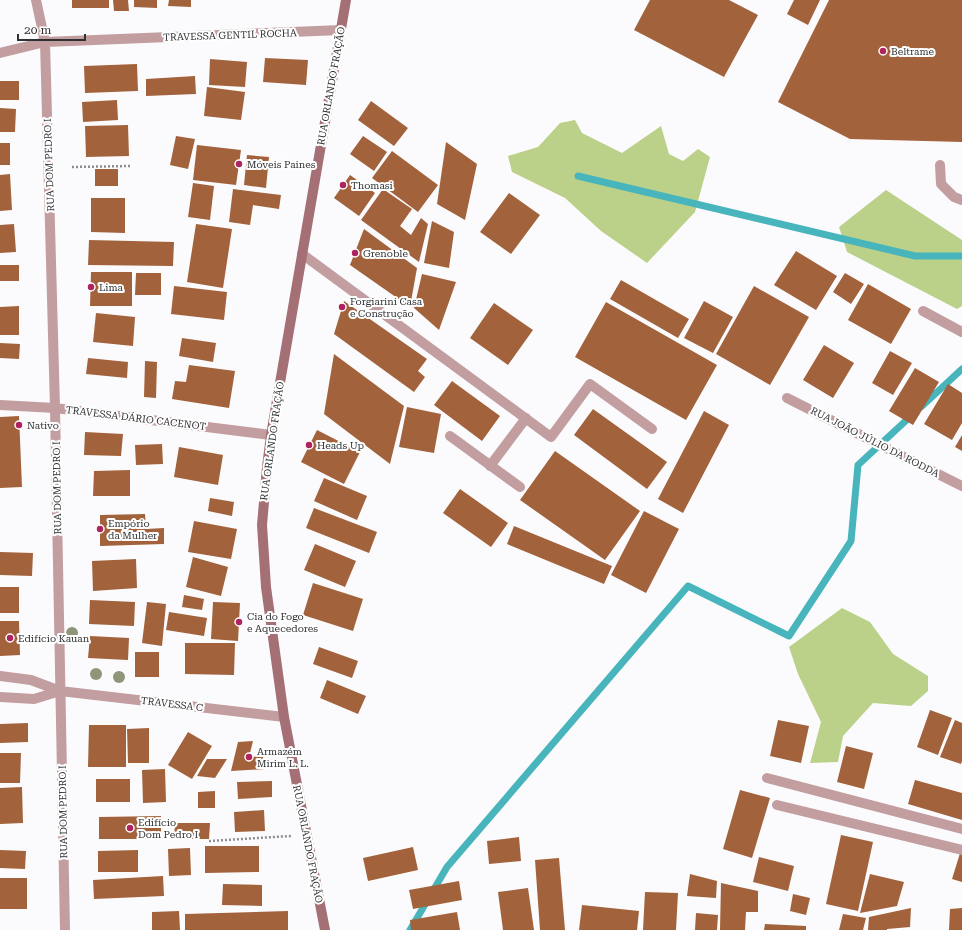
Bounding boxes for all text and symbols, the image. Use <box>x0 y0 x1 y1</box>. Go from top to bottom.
scale bar <box>18 16 85 42</box>
text: 20 m <box>24 23 51 37</box>
street label: RUA ORLANDO FRAÇÃO <box>315 26 347 146</box>
street label: TRAVESSA GENTIL ROCHA <box>163 27 297 43</box>
marker: Beltrame <box>878 46 888 56</box>
place label: Beltrame <box>891 46 934 57</box>
street label: RUA DOM PEDRO I <box>42 118 56 212</box>
marker: Móveis Paines <box>234 159 244 169</box>
place label: Móveis Paines <box>247 159 316 170</box>
marker: Thomasi <box>338 180 348 190</box>
place label: Thomasi <box>351 180 393 191</box>
marker: Grenoble <box>350 248 360 258</box>
place label: Grenoble <box>363 248 408 259</box>
marker: Lima <box>86 282 96 292</box>
place label: Lima <box>99 282 123 293</box>
place label: Forgiarini Casa e Construção <box>350 296 423 319</box>
marker: Forgiarini Casa e Construção <box>337 302 347 312</box>
street label: RUA ORLANDO FRAÇÃO <box>258 381 286 501</box>
street label: TRAVESSA DÁRIO CACENOT <box>65 404 207 432</box>
street label: RUA JOÃO JÚLIO DA RODDA <box>809 405 941 479</box>
marker: Nativo <box>14 420 24 430</box>
place label: Nativo <box>27 420 59 431</box>
marker: Heads Up <box>304 440 314 450</box>
place label: Heads Up <box>317 440 364 451</box>
street label: RUA DOM PEDRO I <box>51 441 63 535</box>
place label: Empório da Mulher <box>108 518 157 541</box>
marker: Empório da Mulher <box>95 524 105 534</box>
place label: Cia do Fogo e Aquecedores <box>247 611 318 634</box>
marker: Cia do Fogo e Aquecedores <box>234 617 244 627</box>
marker: Edifício Kauan <box>5 633 15 643</box>
place label: Edifício Kauan <box>18 633 90 644</box>
street label: TRAVESSA C <box>140 695 204 713</box>
place label: Armazém Mirim L. L. <box>257 746 309 769</box>
marker: Armazém Mirim L. L. <box>244 752 254 762</box>
street label: RUA DOM PEDRO I <box>57 765 69 859</box>
street label: RUA ORLANDO FRAÇÃO <box>291 784 325 904</box>
place label: Edifício Dom Pedro I <box>138 817 198 840</box>
marker: Edifício Dom Pedro I <box>125 823 135 833</box>

